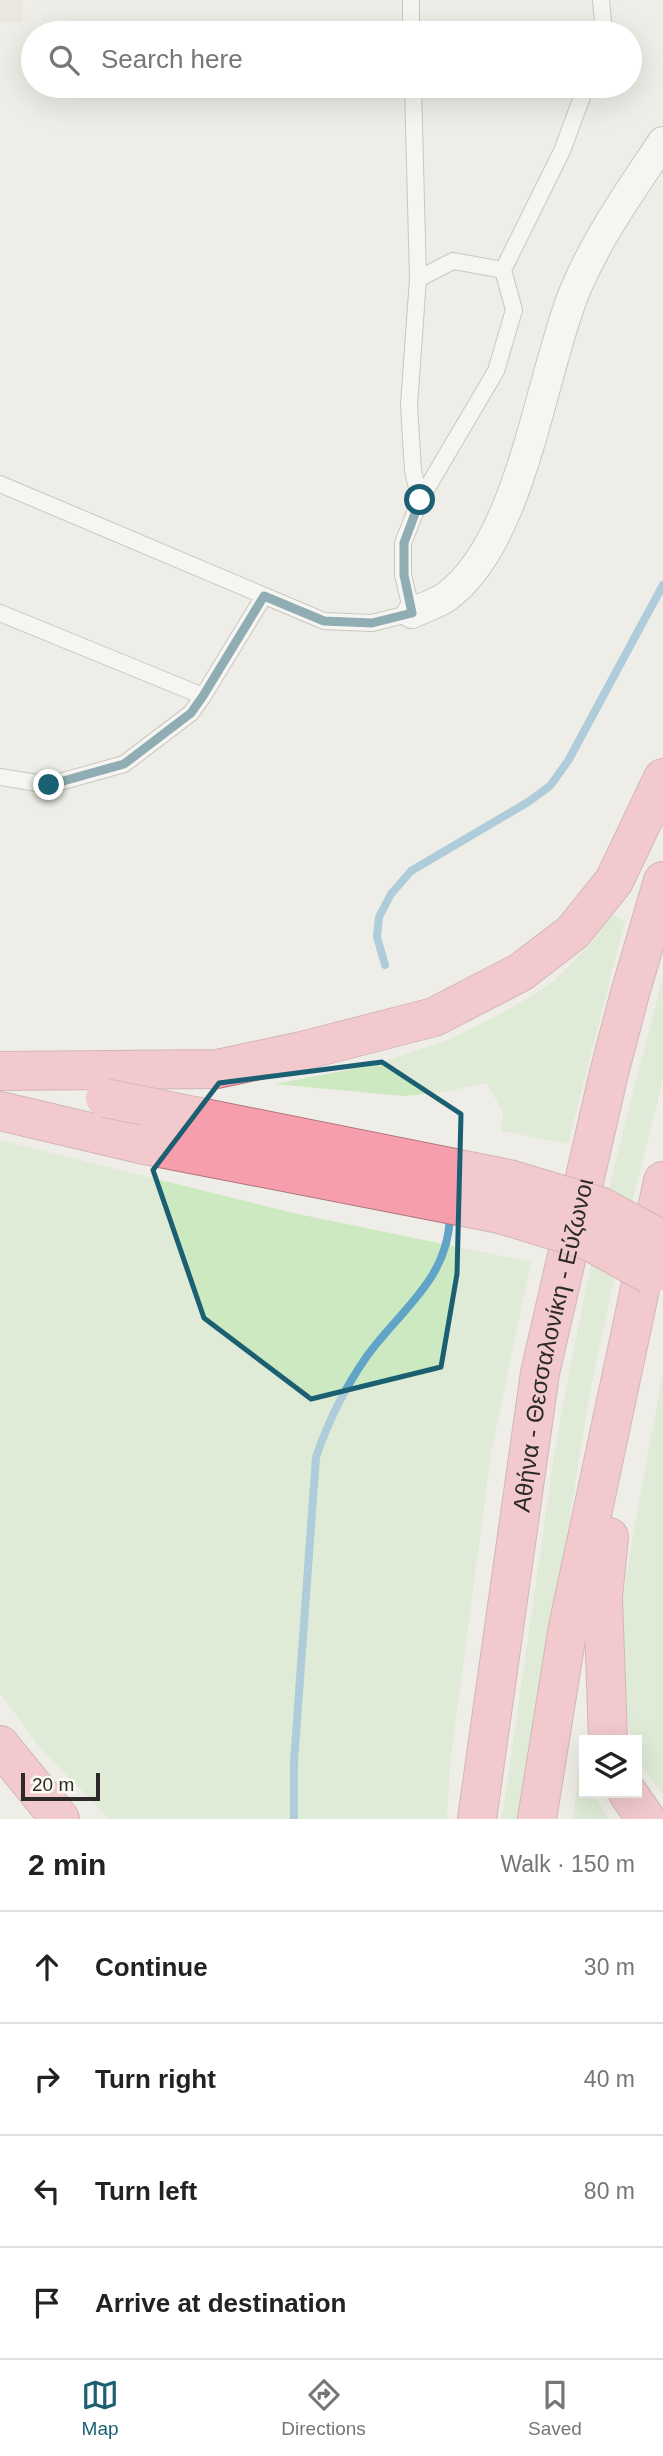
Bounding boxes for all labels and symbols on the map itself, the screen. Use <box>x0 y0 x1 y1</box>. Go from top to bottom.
route start <box>404 484 435 515</box>
route end <box>33 769 64 800</box>
street label: Αθήνα - Θεσσαλονίκη - Εύζωνοι <box>507 1176 598 1514</box>
scale bar <box>21 1770 100 1802</box>

